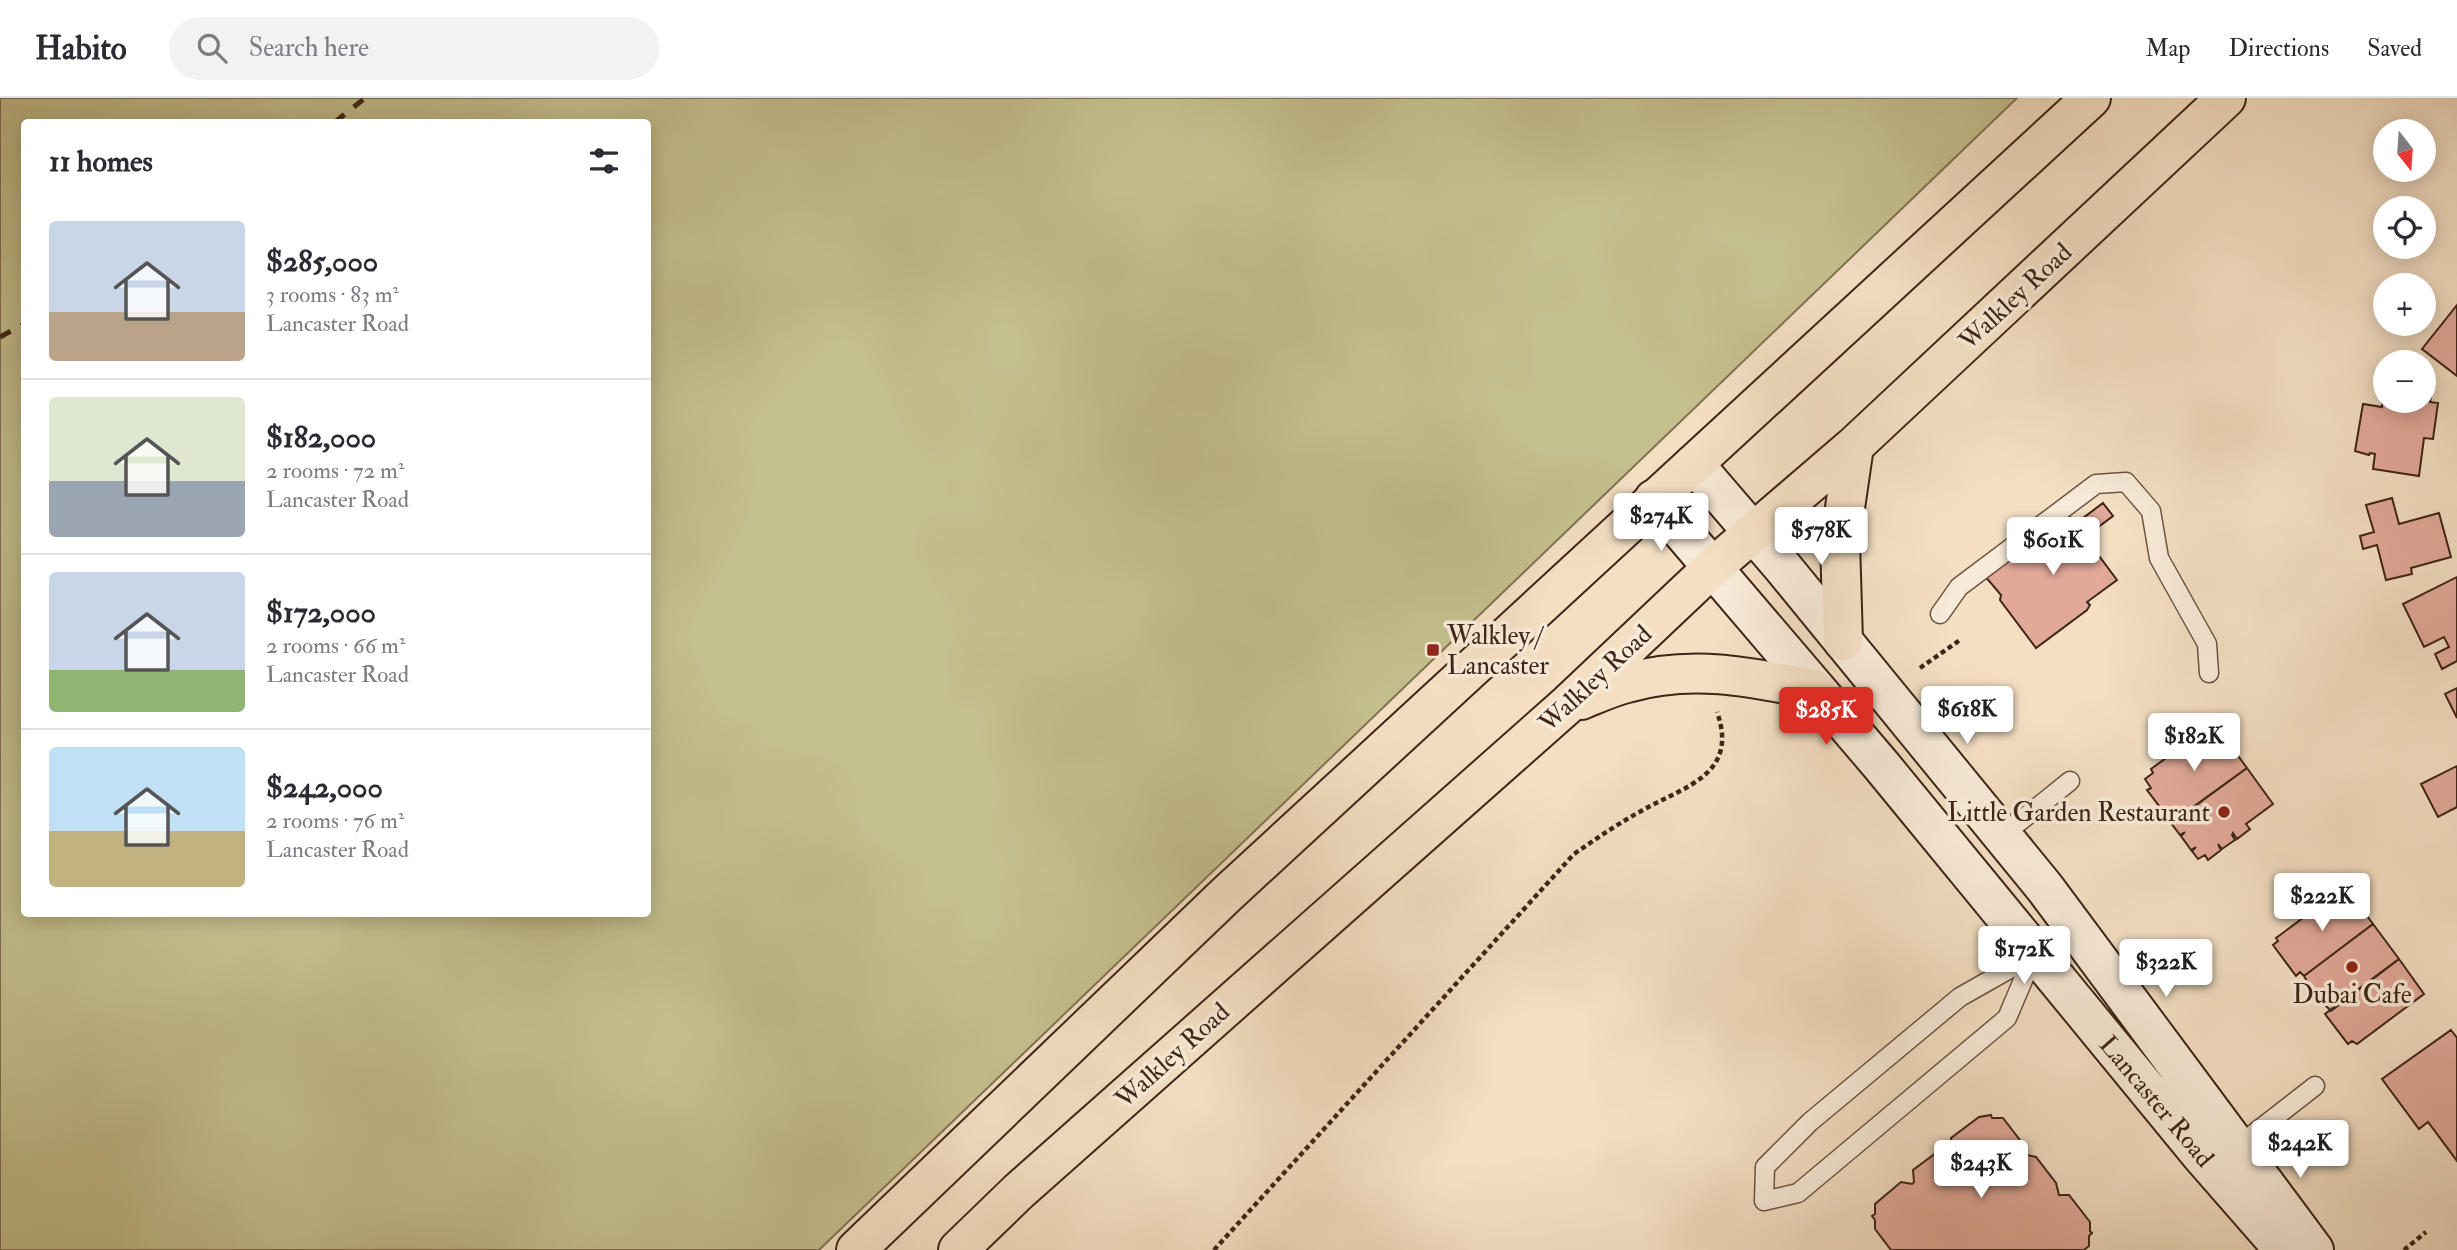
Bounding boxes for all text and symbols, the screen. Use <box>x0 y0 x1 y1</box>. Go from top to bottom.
search box <box>169 17 659 80</box>
text: Habito <box>35 28 127 69</box>
icon: search <box>193 29 231 67</box>
text: Search here <box>249 32 369 64</box>
text: Map <box>2145 33 2190 64</box>
text: Directions <box>2228 33 2329 64</box>
text: Saved <box>2367 33 2422 64</box>
north arrow <box>2373 119 2436 182</box>
map controls <box>2373 119 2436 413</box>
icon: filters <box>585 142 623 180</box>
text: 11 homes <box>49 143 153 180</box>
button: locate <box>2373 196 2436 259</box>
street label: Walkley Road <box>1952 236 2079 358</box>
text: $285,000 <box>266 243 378 280</box>
icon: home <box>105 249 189 333</box>
button: + <box>2373 273 2436 336</box>
text: 3 rooms · 83 m² <box>266 280 399 309</box>
text: Lancaster Road <box>266 309 409 338</box>
button: − <box>2373 350 2436 413</box>
text: $182,000 <box>266 419 376 456</box>
icon: home <box>105 425 189 509</box>
text: 2 rooms · 72 m² <box>266 456 404 485</box>
text: Lancaster Road <box>266 485 409 514</box>
pin: $274K <box>1612 494 1710 553</box>
text: $274K <box>1629 501 1693 530</box>
pin: $578K <box>1772 508 1870 567</box>
text: $578K <box>1791 515 1851 544</box>
pin: $601K <box>2004 518 2102 577</box>
text: $601K <box>2023 525 2083 554</box>
text: $172,000 <box>266 594 376 631</box>
icon: home <box>105 600 189 684</box>
street label: Walkley Road <box>1532 618 1659 740</box>
place label: Walkley / Lancaster <box>1446 620 1549 682</box>
text: 2 rooms · 66 m² <box>266 631 405 660</box>
marker: Walkley / Lancaster <box>1425 642 1441 658</box>
text: Lancaster Road <box>266 660 409 689</box>
pin: $618K <box>1918 686 2016 746</box>
pin: $285K <box>1777 688 1875 747</box>
text: $618K <box>1937 694 1997 723</box>
text: $285K <box>1795 695 1857 724</box>
pin: $182K <box>2145 714 2243 773</box>
text: $182K <box>2164 721 2224 750</box>
text: $242,000 <box>266 769 383 806</box>
icon: home <box>105 775 189 859</box>
place label: Little Garden Restaurant <box>1947 797 2210 829</box>
marker: Little Garden Restaurant <box>2216 804 2232 820</box>
text: 2 rooms · 76 m² <box>266 806 404 835</box>
text: Lancaster Road <box>266 835 409 864</box>
pin: $222K <box>2273 874 2371 933</box>
text: $222K <box>2290 881 2354 910</box>
pin: $172K <box>1975 926 2073 986</box>
text: $172K <box>1994 934 2054 963</box>
pin: $322K <box>2117 940 2215 999</box>
text: $322K <box>2135 947 2197 976</box>
marker: Dubai Cafe <box>2344 959 2360 975</box>
place label: Dubai Cafe <box>2292 979 2412 1011</box>
street label: Walkley Road <box>1108 996 1237 1116</box>
street label: Lancaster Road <box>2092 1029 2221 1174</box>
pin: $242K <box>2251 1121 2349 1180</box>
text: $242K <box>2268 1128 2332 1157</box>
pin: $243K <box>1932 1140 2030 1200</box>
text: $243K <box>1950 1148 2012 1177</box>

